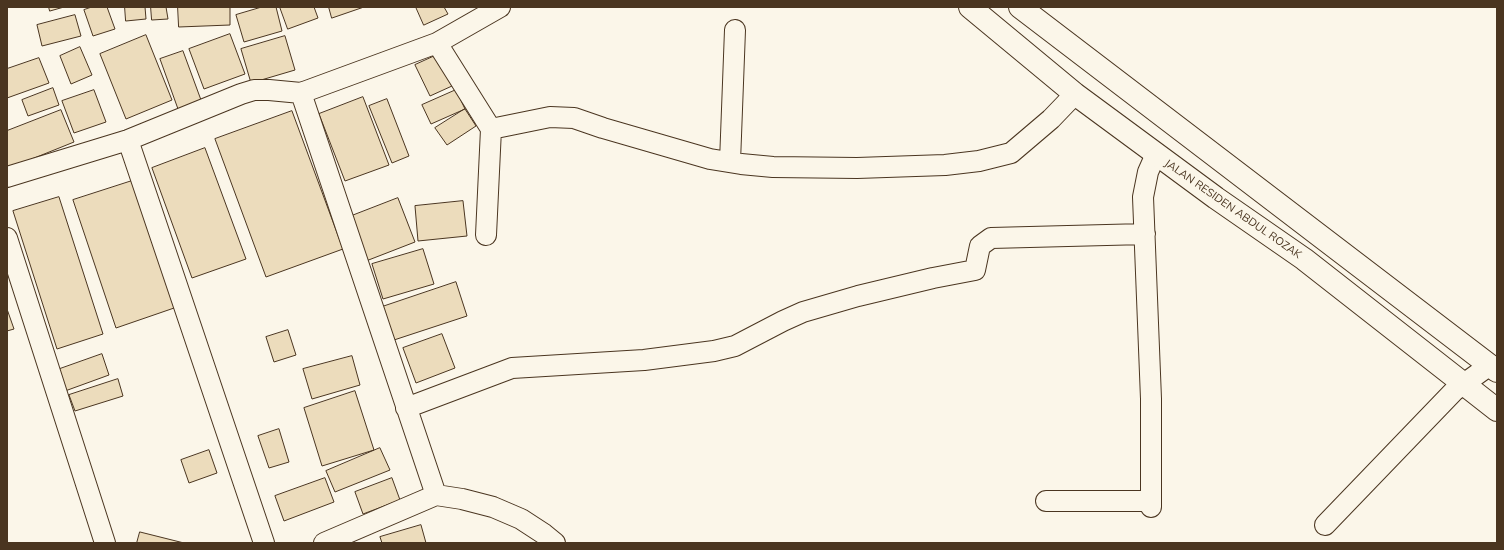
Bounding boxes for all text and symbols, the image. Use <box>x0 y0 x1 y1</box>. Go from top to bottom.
street label: JALAN RESIDEN ABDUL ROZAK <box>1162 157 1304 261</box>

